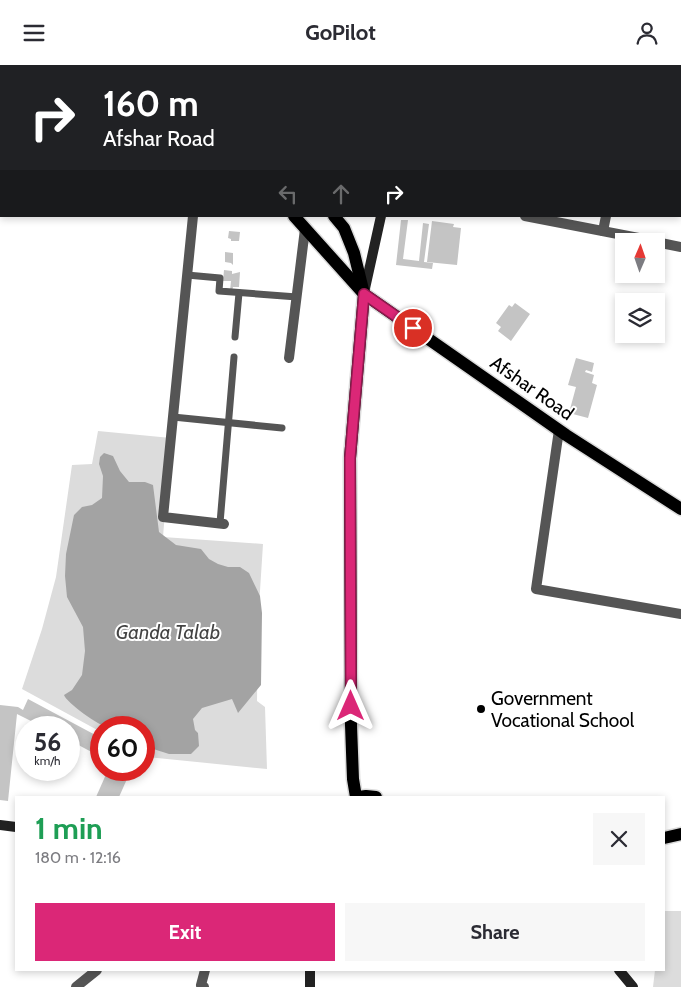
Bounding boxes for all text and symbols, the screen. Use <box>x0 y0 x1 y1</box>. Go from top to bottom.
icon: menu <box>20 19 48 47</box>
text: GoPilot <box>305 19 376 46</box>
icon: person <box>633 19 661 47</box>
text: 160 m <box>103 82 199 125</box>
icon: right <box>20 85 85 150</box>
text: Afshar Road <box>103 125 215 152</box>
icon: left <box>274 180 302 208</box>
icon: ahead <box>327 180 355 208</box>
icon: right <box>380 180 408 208</box>
north arrow <box>615 233 665 283</box>
map controls <box>615 233 665 343</box>
button: layers <box>615 293 665 343</box>
pin <box>392 307 434 349</box>
icon: arrive <box>399 314 427 342</box>
street label: Afshar Road <box>486 351 578 425</box>
water label: Ganda Talab <box>116 620 220 644</box>
position arrow <box>324 679 376 731</box>
place label: Government Vocational School <box>491 687 635 732</box>
marker: Government Vocational School <box>475 703 487 715</box>
speed limit sign: 60 <box>90 716 155 781</box>
text: 56 <box>34 727 61 757</box>
text: km/h <box>34 753 61 768</box>
text: 1 min <box>35 810 103 847</box>
button: close <box>593 813 645 865</box>
text: 180 m · 12:16 <box>35 848 121 867</box>
button: Exit <box>35 903 335 961</box>
button: Share <box>345 903 645 961</box>

